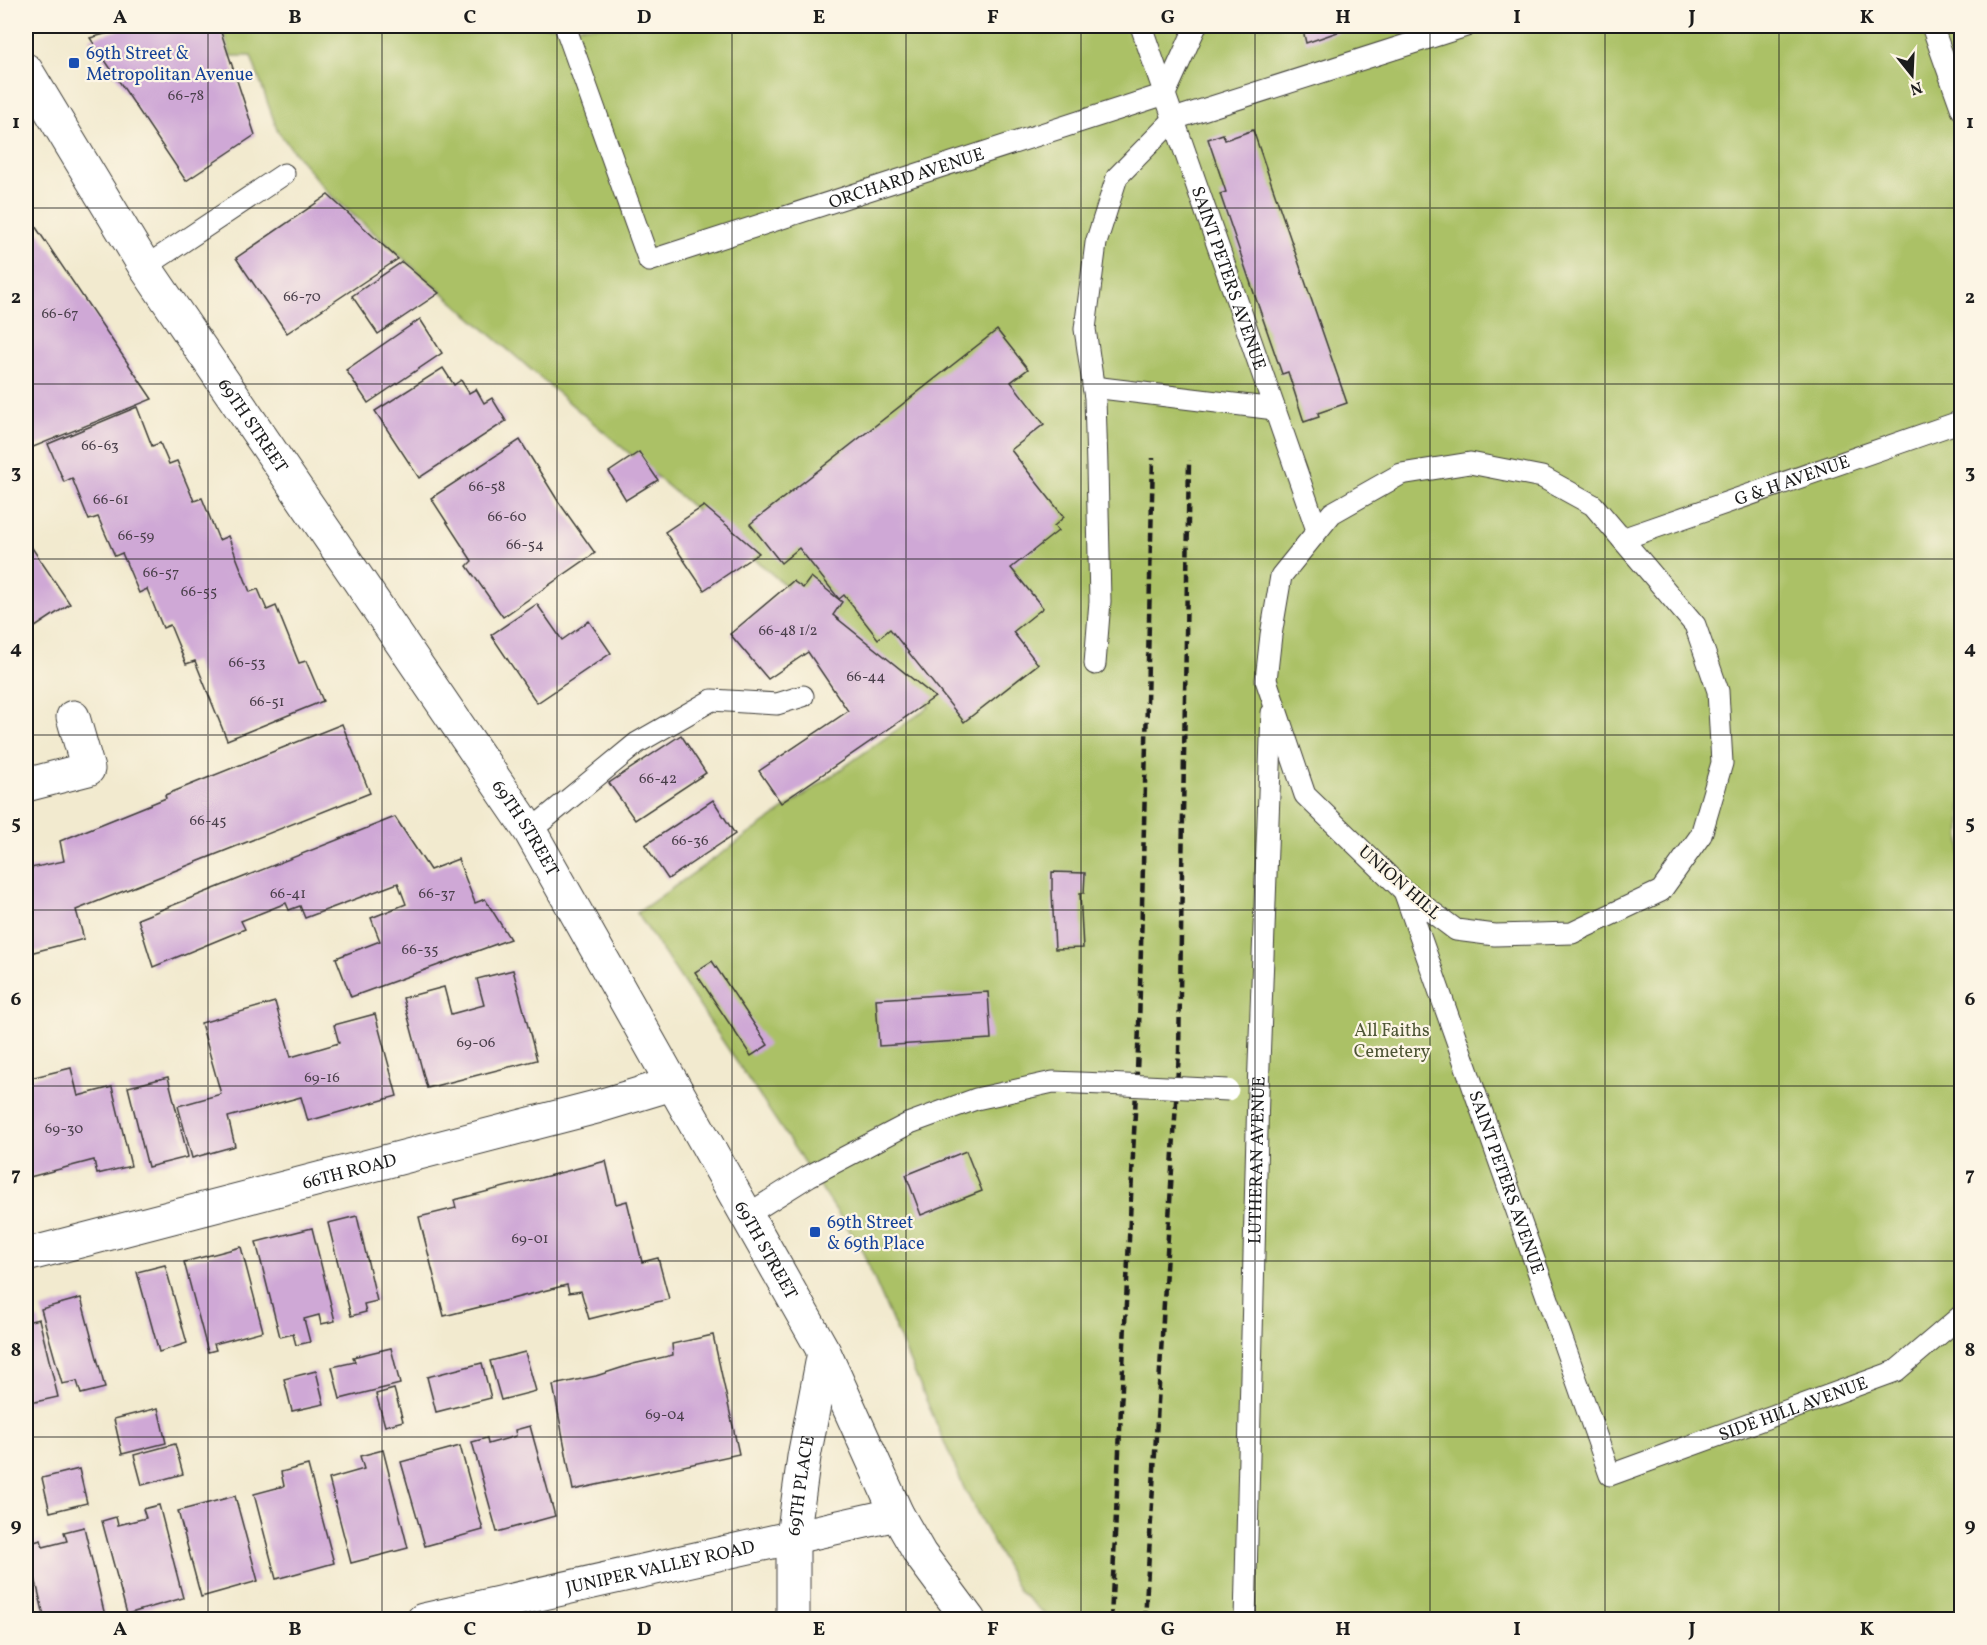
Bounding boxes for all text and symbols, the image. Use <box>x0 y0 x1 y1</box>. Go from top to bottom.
text: A <box>113 4 127 32</box>
text: B <box>288 4 302 32</box>
text: C <box>464 4 477 32</box>
text: D <box>637 4 651 32</box>
text: E <box>813 4 825 32</box>
text: F <box>987 4 999 32</box>
text: G <box>1161 4 1175 32</box>
text: H <box>1335 4 1351 32</box>
text: I <box>1513 4 1521 32</box>
text: J <box>1687 4 1696 32</box>
text: K <box>1860 4 1875 32</box>
place label: 69th Street & Metropolitan Avenue <box>86 42 253 88</box>
north arrow <box>1882 45 1942 105</box>
marker: 69th Street & Metropolitan Avenue <box>67 56 81 70</box>
text: N <box>1907 75 1925 100</box>
house number: 66-78 <box>168 86 204 107</box>
text: 1 <box>12 109 20 137</box>
text: 1 <box>1966 109 1974 137</box>
street label: ORCHARD AVENUE <box>826 142 988 216</box>
street label: SAINT PETERS AVENUE <box>1184 183 1271 374</box>
text: 2 <box>11 284 21 312</box>
text: 2 <box>1965 284 1975 312</box>
house number: 66-70 <box>283 287 321 308</box>
house number: 66-67 <box>41 304 79 325</box>
street label: 69TH STREET <box>211 374 293 479</box>
house number: 66-63 <box>81 436 119 457</box>
street label: G & H AVENUE <box>1732 450 1854 513</box>
text: 3 <box>11 459 21 487</box>
text: 3 <box>1965 459 1975 487</box>
house number: 66-58 <box>469 477 505 498</box>
house number: 66-61 <box>93 490 129 511</box>
house number: 66-60 <box>488 507 526 528</box>
house number: 66-59 <box>118 526 155 547</box>
house number: 66-54 <box>506 535 544 556</box>
house number: 66-57 <box>143 563 179 584</box>
house number: 66-55 <box>181 582 217 603</box>
house number: 66-48 1/2 <box>758 621 818 642</box>
text: 4 <box>10 635 22 663</box>
text: 4 <box>1964 635 1976 663</box>
house number: 66-53 <box>229 653 265 674</box>
house number: 66-44 <box>846 667 886 688</box>
house number: 66-51 <box>250 692 284 713</box>
house number: 66-42 <box>639 769 677 790</box>
street label: 69TH STREET <box>485 776 564 881</box>
text: 5 <box>11 810 21 838</box>
text: 5 <box>1965 810 1975 838</box>
house number: 66-45 <box>190 811 226 832</box>
house number: 66-36 <box>671 831 709 852</box>
street label: UNION HILL <box>1352 840 1446 926</box>
house number: 66-41 <box>270 884 306 905</box>
house number: 66-37 <box>419 884 455 905</box>
house number: 66-35 <box>402 940 438 961</box>
text: 6 <box>11 986 22 1014</box>
text: 6 <box>1965 986 1976 1014</box>
park label: All Faiths Cemetery <box>1354 1019 1431 1065</box>
house number: 69-06 <box>457 1033 495 1054</box>
house number: 69-16 <box>304 1068 340 1089</box>
street label: LUTHERAN AVENUE <box>1243 1075 1273 1245</box>
street label: SAINT PETERS AVENUE <box>1461 1088 1549 1278</box>
house number: 69-30 <box>45 1119 83 1140</box>
street label: 66TH ROAD <box>300 1148 399 1197</box>
text: 7 <box>11 1161 21 1189</box>
text: 7 <box>1965 1161 1975 1189</box>
street label: 69TH STREET <box>727 1197 803 1305</box>
place label: 69th Street & 69th Place <box>827 1211 924 1257</box>
marker: 69th Street & 69th Place <box>808 1225 822 1239</box>
house number: 69-01 <box>512 1229 548 1250</box>
text: 8 <box>11 1337 21 1365</box>
text: 8 <box>1965 1337 1975 1365</box>
street label: SIDE HILL AVENUE <box>1715 1371 1872 1448</box>
house number: 69-04 <box>645 1405 685 1426</box>
street label: 69TH PLACE <box>782 1433 822 1537</box>
text: 9 <box>10 1512 22 1540</box>
text: 9 <box>1964 1512 1976 1540</box>
street label: JUNIPER VALLEY ROAD <box>563 1535 757 1602</box>
text: A <box>113 1616 127 1644</box>
text: B <box>288 1616 302 1644</box>
text: C <box>464 1616 477 1644</box>
text: D <box>637 1616 651 1644</box>
text: E <box>813 1616 825 1644</box>
text: F <box>987 1616 999 1644</box>
text: G <box>1161 1616 1175 1644</box>
text: H <box>1335 1616 1351 1644</box>
text: I <box>1513 1616 1521 1644</box>
text: J <box>1687 1616 1696 1644</box>
text: K <box>1860 1616 1875 1644</box>

